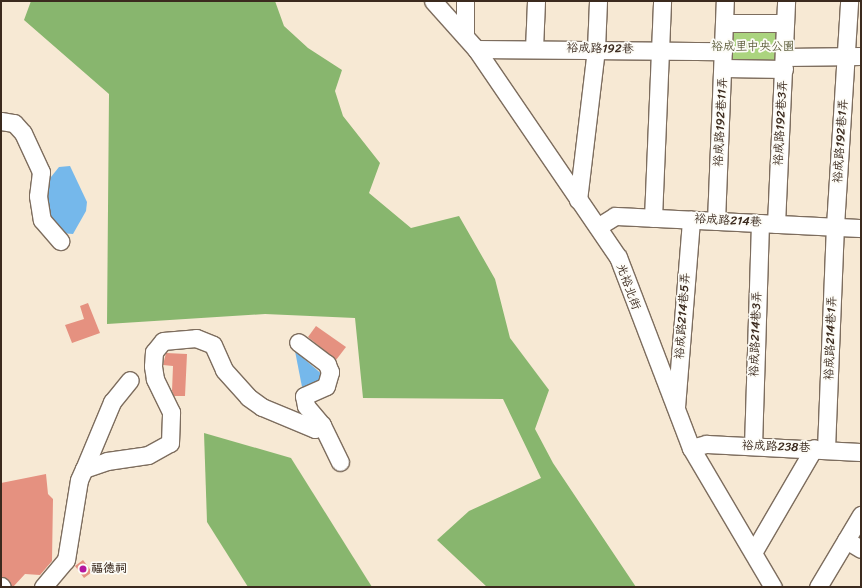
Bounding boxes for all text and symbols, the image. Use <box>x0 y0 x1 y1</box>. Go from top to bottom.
park label: 裕成里中央公園 <box>711 40 795 54</box>
street label: 裕成路192巷 <box>566 41 634 57</box>
street label: 裕成路192巷11弄 <box>711 77 731 167</box>
street label: 裕成路192巷3弄 <box>772 80 790 166</box>
street label: 裕成路192巷1弄 <box>831 98 851 184</box>
street label: 裕成路214巷 <box>694 212 762 230</box>
street label: 光裕北街 <box>613 262 643 312</box>
street label: 裕成路214巷5弄 <box>673 272 693 360</box>
street label: 裕成路214巷3弄 <box>747 291 765 377</box>
street label: 裕成路214巷1弄 <box>822 295 840 381</box>
street label: 裕成路238巷 <box>741 439 811 455</box>
place label: 福德祠 <box>91 562 127 576</box>
marker: 福德祠 <box>78 564 88 574</box>

